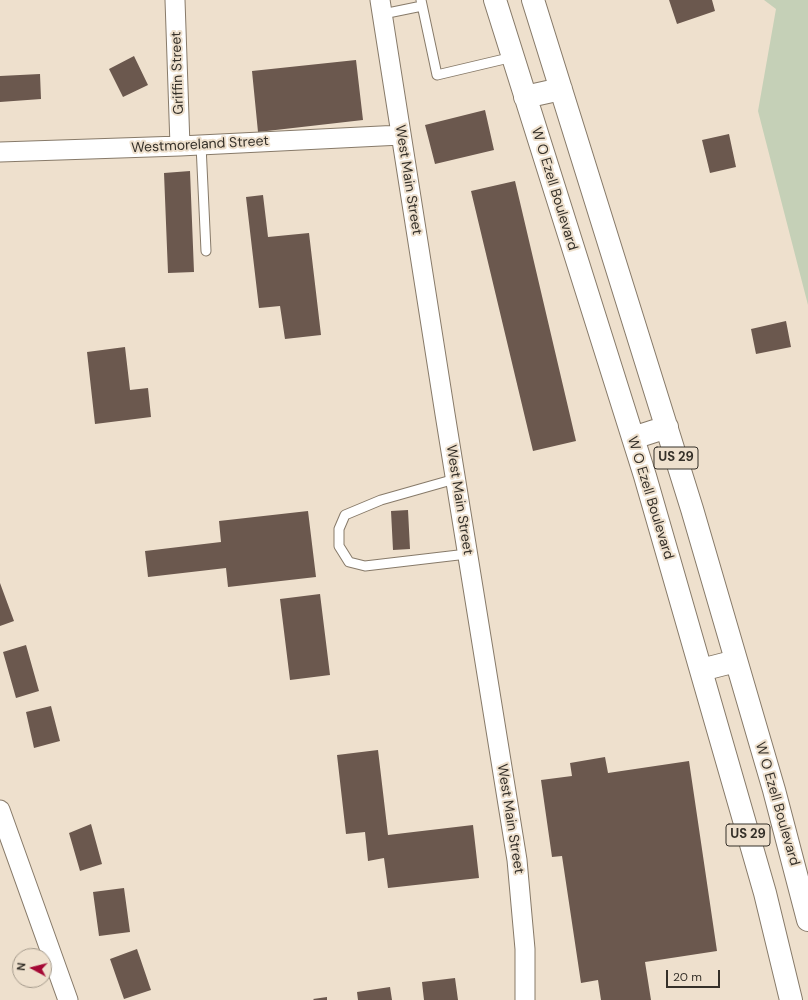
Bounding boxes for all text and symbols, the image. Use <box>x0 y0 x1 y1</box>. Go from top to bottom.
street label: Griffin Street <box>168 31 188 115</box>
street label: West Main Street <box>391 124 425 236</box>
street label: W O Ezell Boulevard <box>527 125 581 253</box>
street label: Westmoreland Street <box>131 133 269 157</box>
street label: W O Ezell Boulevard <box>623 434 677 562</box>
street label: West Main Street <box>442 444 476 556</box>
road number: US 29 <box>654 447 698 469</box>
street label: W O Ezell Boulevard <box>751 740 803 868</box>
street label: West Main Street <box>493 763 527 875</box>
road number: US 29 <box>726 824 770 846</box>
north arrow <box>12 948 52 988</box>
text: N <box>14 962 29 971</box>
scale bar <box>668 962 722 988</box>
text: 20 m <box>673 969 702 985</box>

